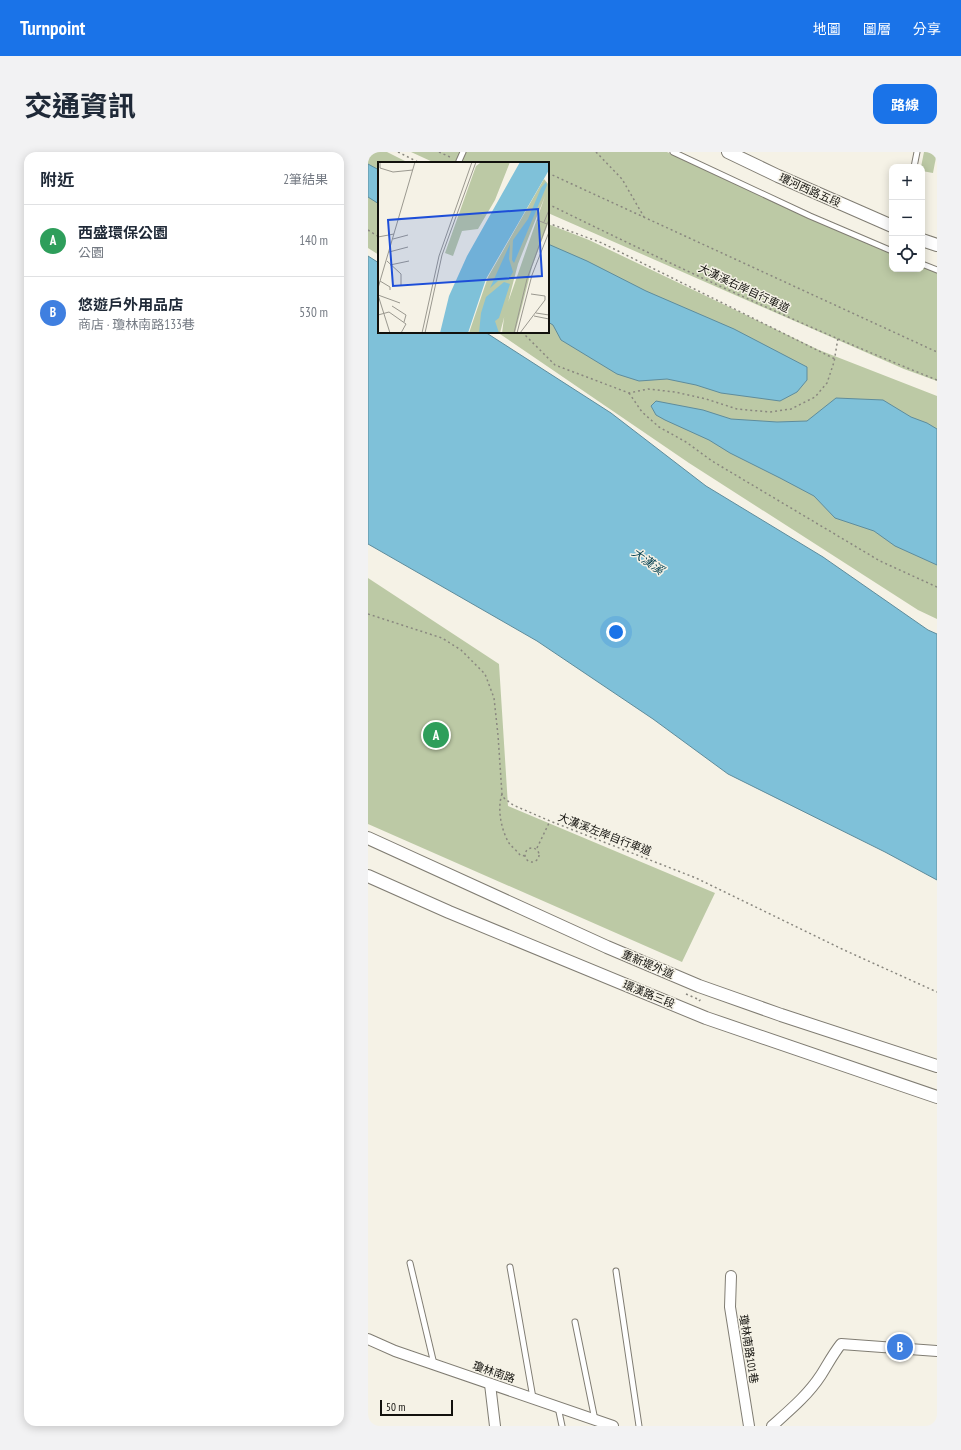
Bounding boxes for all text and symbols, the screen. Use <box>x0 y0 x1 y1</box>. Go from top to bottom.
text: Turnpoint <box>20 16 85 40</box>
text: 地圖 <box>813 20 841 38</box>
text: 圖層 <box>863 20 891 38</box>
text: 分享 <box>913 20 941 38</box>
button: 路線 <box>873 84 937 124</box>
text: 交通資訊 <box>24 87 136 124</box>
inset map <box>378 162 549 333</box>
map controls <box>889 164 925 272</box>
button: + <box>889 164 925 200</box>
text: 附近 <box>40 169 74 191</box>
street label: 環河西路五段 <box>777 170 843 210</box>
text: 2筆結果 <box>283 171 328 188</box>
button: − <box>889 200 925 236</box>
text: 西盛環保公園 <box>78 223 168 242</box>
text: A <box>50 232 56 249</box>
text: 140 m <box>299 232 328 249</box>
button: locate <box>889 236 925 272</box>
text: 公園 <box>78 244 104 261</box>
street label: 大漢溪右岸自行車道 <box>696 261 792 315</box>
text: 悠遊戶外用品店 <box>78 295 183 314</box>
text: B <box>50 304 56 321</box>
text: 530 m <box>299 304 328 321</box>
text: 商店 · 瓊林南路133巷 <box>78 316 195 333</box>
water label: 大漢溪 <box>629 545 669 579</box>
your location <box>606 622 626 642</box>
pin: A <box>423 720 449 750</box>
street label: 大漢溪左岸自行車道 <box>556 810 654 858</box>
street label: 重新堤外道 <box>620 947 676 981</box>
street label: 環漢路三段 <box>621 977 677 1011</box>
street label: 瓊林南路101巷 <box>737 1313 761 1385</box>
pin: B <box>887 1332 913 1362</box>
street label: 瓊林南路 <box>471 1358 517 1386</box>
scale bar <box>380 1398 453 1417</box>
text: 50 m <box>386 1400 405 1414</box>

